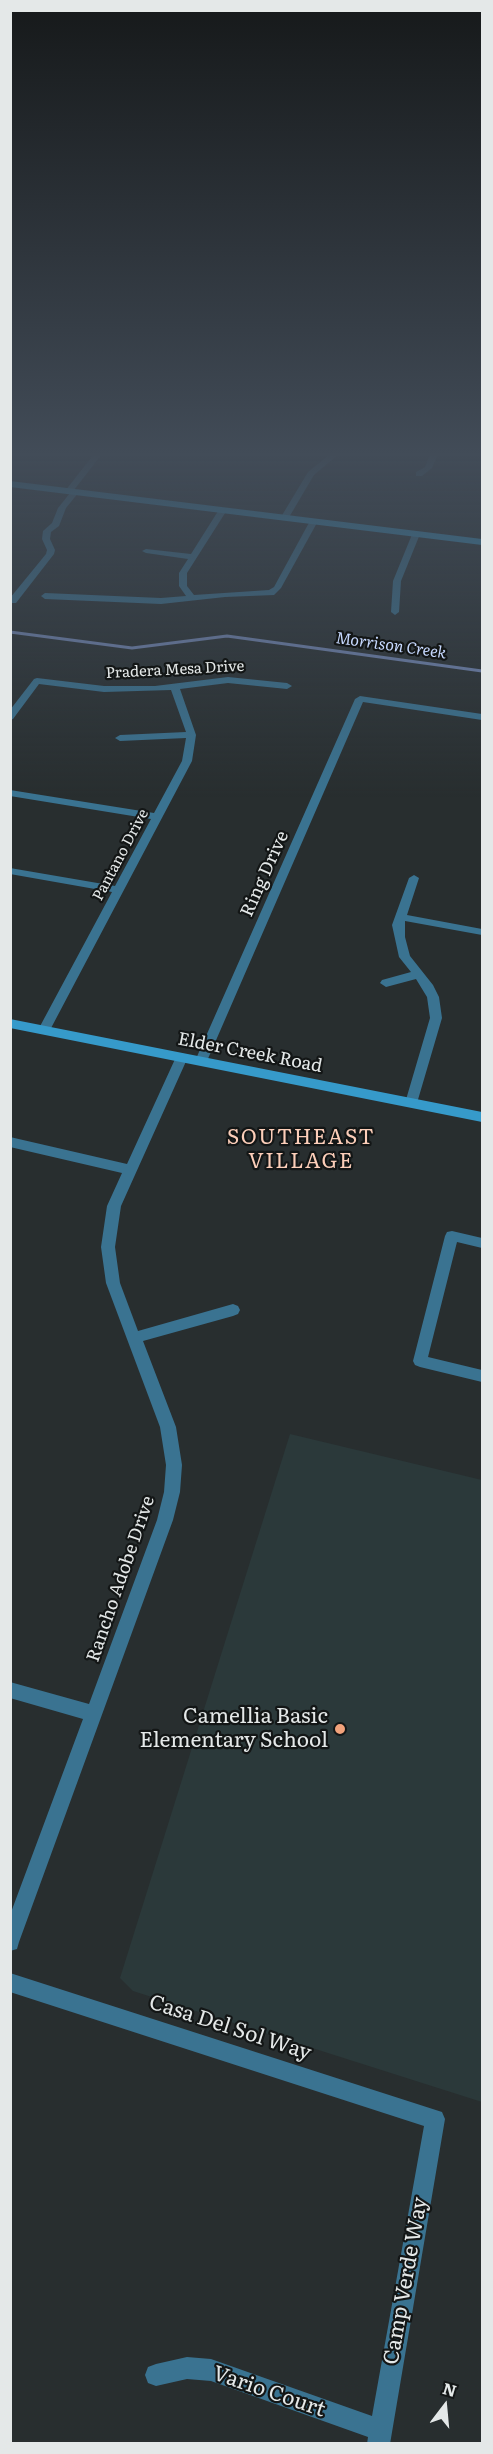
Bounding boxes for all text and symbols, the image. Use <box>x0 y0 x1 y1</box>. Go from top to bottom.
water label: Morrison Creek <box>335 629 447 663</box>
street label: Pradera Mesa Drive <box>105 657 245 683</box>
street label: Pantano Drive <box>89 806 153 904</box>
street label: Ring Drive <box>236 828 294 920</box>
street label: Elder Creek Road <box>176 1028 324 1078</box>
district label: SOUTHEAST VILLAGE <box>227 1125 375 1175</box>
street label: Rancho Adobe Drive <box>82 1493 160 1665</box>
place label: Camellia Basic Elementary School <box>139 1704 328 1754</box>
marker: Camellia Basic Elementary School <box>333 1722 347 1736</box>
street label: Casa Del Sol Way <box>146 1990 314 2066</box>
street label: Camp Verde Way <box>379 2195 433 2367</box>
street label: Vario Court <box>209 2361 329 2423</box>
text: N <box>440 2375 460 2402</box>
north arrow <box>415 2376 475 2436</box>

